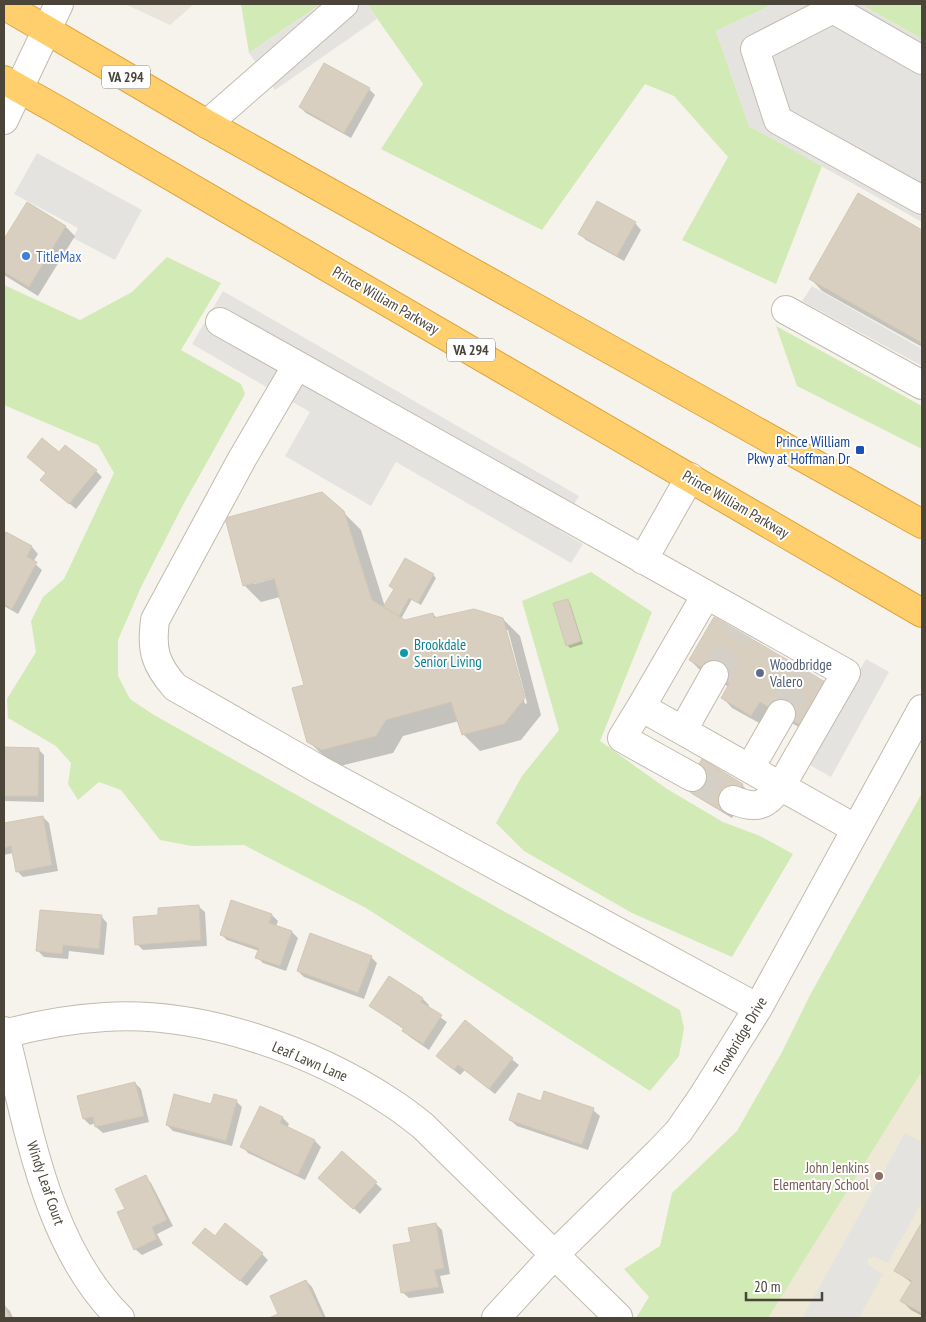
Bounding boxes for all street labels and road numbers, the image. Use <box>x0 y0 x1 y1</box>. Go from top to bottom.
road number: VA 294 <box>102 66 150 88</box>
street label: Prince William Parkway <box>329 262 443 338</box>
road number: VA 294 <box>447 338 495 362</box>
street label: Prince William Parkway <box>679 466 793 542</box>
street label: Trowbridge Drive <box>709 993 771 1079</box>
street label: Leaf Lawn Lane <box>269 1037 351 1085</box>
street label: Windy Leaf Court <box>23 1138 69 1228</box>

